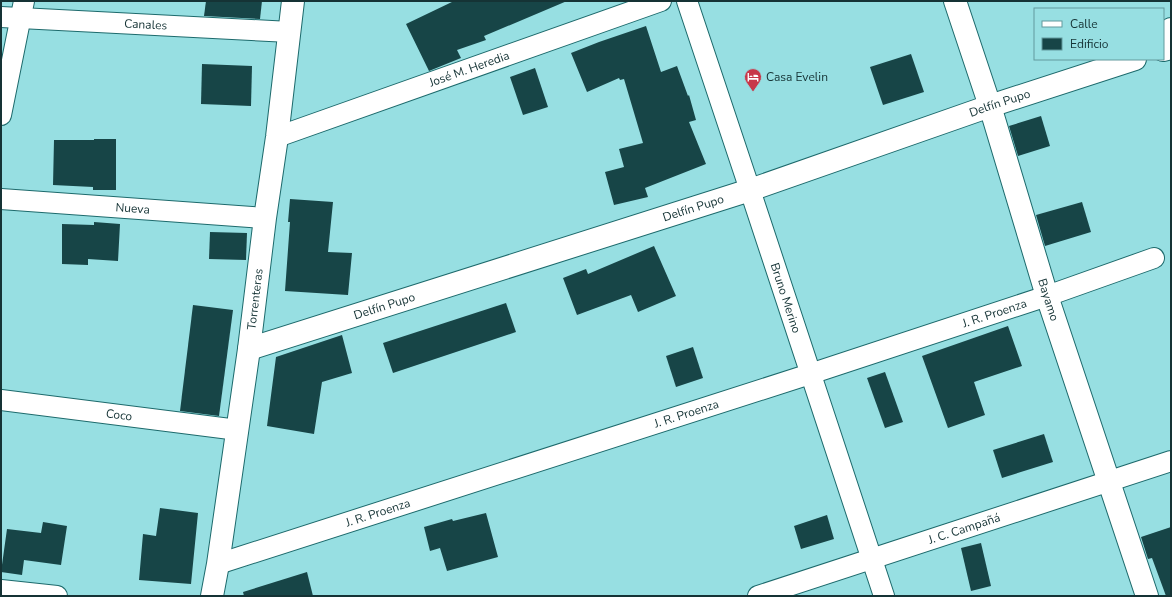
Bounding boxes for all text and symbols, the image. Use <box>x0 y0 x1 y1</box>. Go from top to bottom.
legend <box>1034 8 1164 60</box>
street label: Canales <box>124 15 168 34</box>
text: Calle <box>1070 16 1098 32</box>
text: Edificio <box>1070 36 1109 52</box>
street label: José M. Heredia <box>426 47 512 91</box>
hotel icon: Casa Evelin <box>743 67 763 92</box>
place label: Casa Evelin <box>766 69 828 85</box>
street label: Delfín Pupo <box>967 85 1033 121</box>
street label: Delfín Pupo <box>661 191 726 225</box>
street label: Nueva <box>115 199 150 218</box>
street label: Bruno Merino <box>767 261 805 336</box>
street label: Torrenteras <box>243 267 267 331</box>
street label: Bayamo <box>1034 276 1063 323</box>
street label: Delfín Pupo <box>352 289 417 323</box>
street label: J. R. Proenza <box>959 295 1029 332</box>
street label: J. R. Proenza <box>651 396 721 432</box>
street label: Coco <box>105 405 134 425</box>
street label: J. R. Proenza <box>343 495 412 531</box>
street label: J. C. Campañá <box>925 509 1002 548</box>

